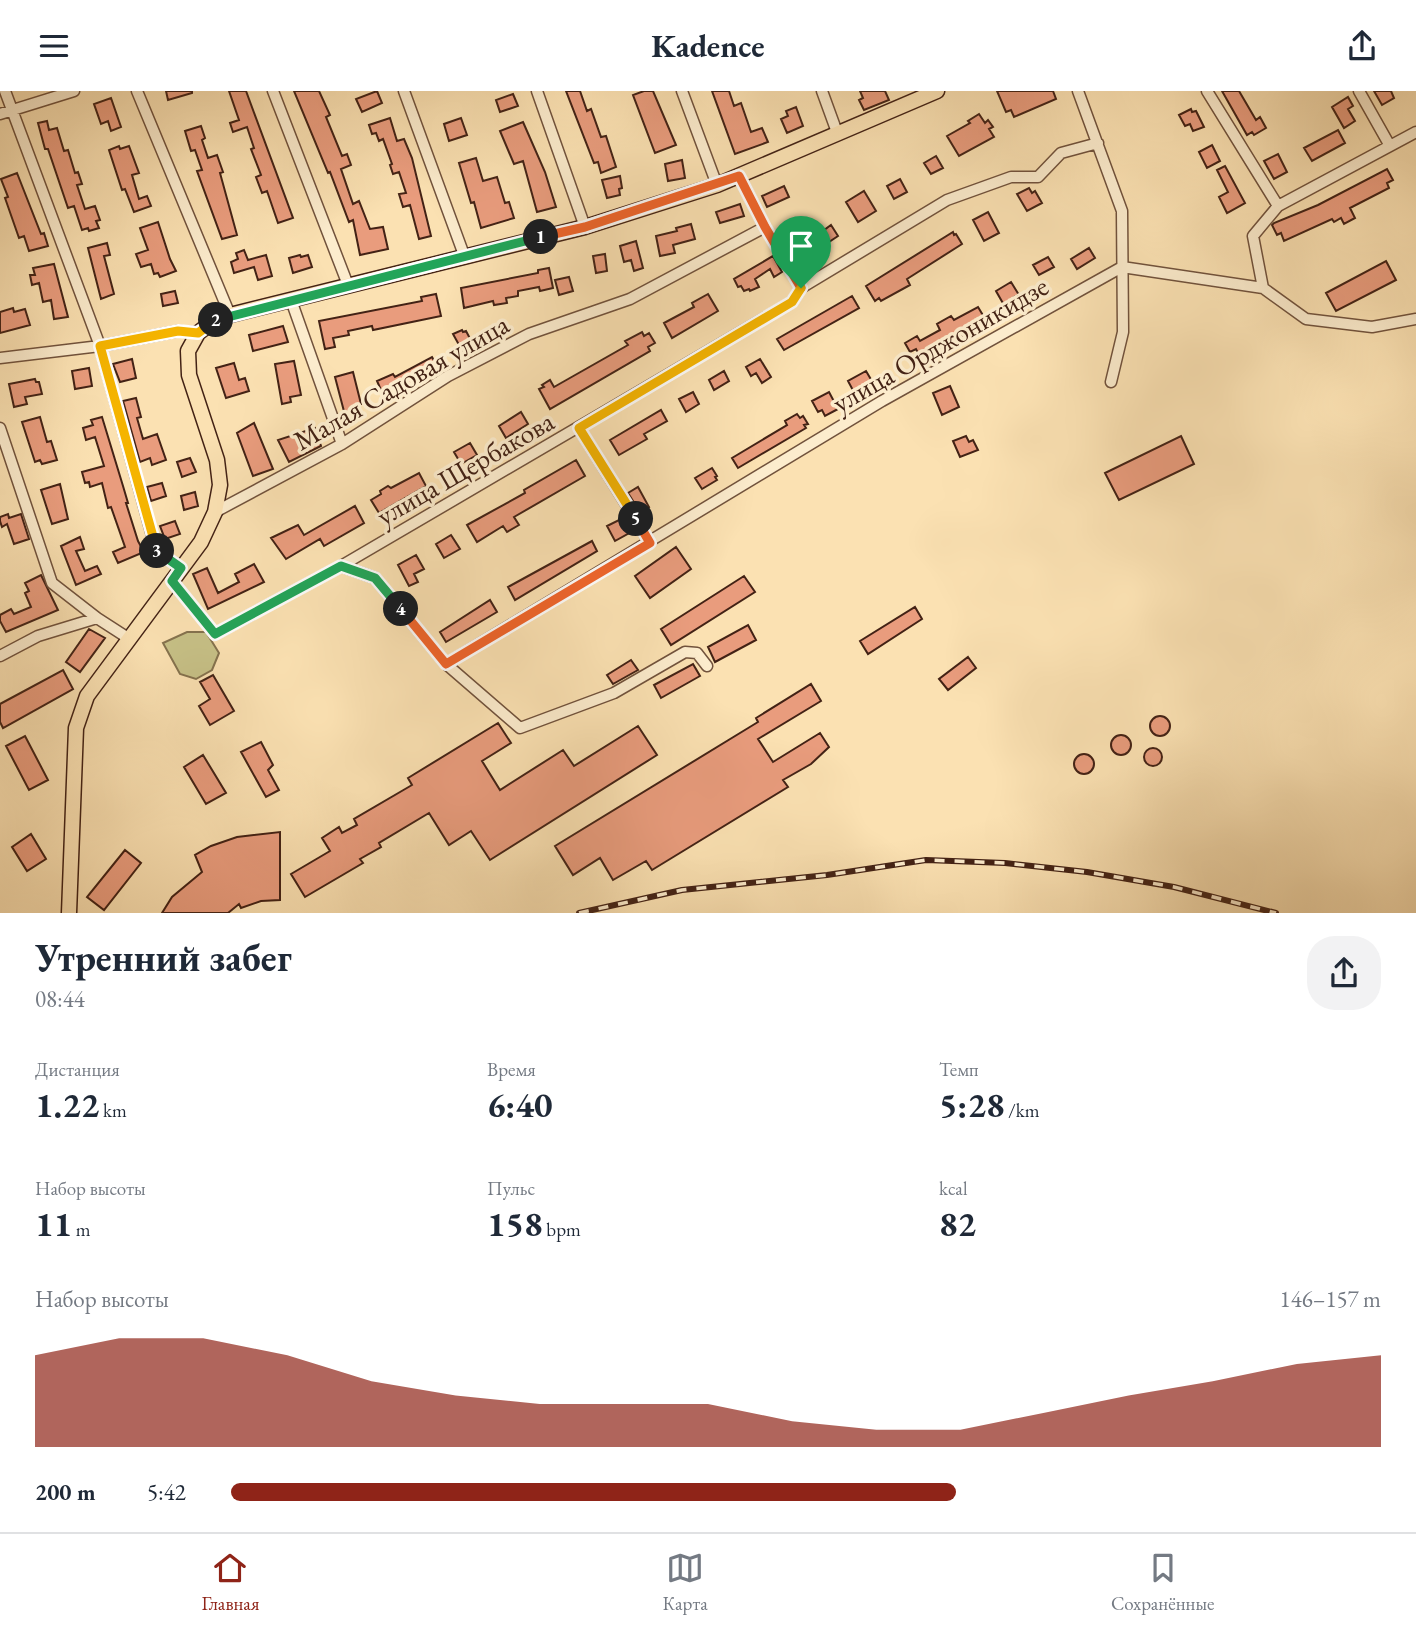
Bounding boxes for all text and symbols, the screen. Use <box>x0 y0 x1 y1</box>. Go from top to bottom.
text: Kadence <box>651 25 765 67</box>
icon: menu <box>35 27 73 65</box>
icon: share <box>1343 27 1381 65</box>
pin <box>771 216 831 288</box>
pin: 1 <box>524 219 558 255</box>
text: 1 <box>535 224 546 249</box>
icon: arrive <box>782 227 820 265</box>
street label: улица Орджоникидзе <box>825 267 1055 421</box>
pin: 2 <box>198 303 234 337</box>
street label: Малая Садовая улица <box>287 305 516 458</box>
text: 2 <box>210 307 221 332</box>
street label: улица Щербакова <box>370 402 561 533</box>
pin: 5 <box>618 501 654 537</box>
text: 5 <box>630 506 641 531</box>
pin: 3 <box>140 533 174 568</box>
text: 3 <box>151 538 162 563</box>
pin: 4 <box>384 591 418 627</box>
text: 4 <box>395 596 406 621</box>
text: Утренний забег <box>35 933 292 982</box>
button: share <box>1307 936 1381 1010</box>
text: 08:44 <box>35 984 85 1014</box>
text: Дистанция <box>35 1057 120 1082</box>
text: Время <box>487 1057 536 1082</box>
text: Темп <box>939 1057 979 1082</box>
text: 1.22 <box>35 1082 99 1127</box>
text: 6:40 <box>487 1082 552 1127</box>
text: 5:28 <box>939 1082 1004 1127</box>
text: km <box>99 1098 127 1123</box>
text: /km <box>1004 1098 1040 1123</box>
text: Набор высоты <box>35 1176 146 1201</box>
text: Пульс <box>487 1176 535 1201</box>
text: kcal <box>939 1176 968 1201</box>
text: 11 <box>35 1201 72 1246</box>
text: 158 <box>487 1201 543 1246</box>
text: 82 <box>939 1201 976 1246</box>
text: m <box>72 1217 91 1242</box>
text: bpm <box>543 1217 581 1242</box>
text: Набор высоты <box>35 1284 169 1314</box>
text: 146–157 m <box>1280 1284 1381 1314</box>
text: 200 m <box>35 1477 96 1507</box>
text: 5:42 <box>147 1477 186 1507</box>
tab: Главная <box>202 1549 259 1616</box>
tab: Карта <box>662 1549 708 1616</box>
tab: Сохранённые <box>1111 1549 1214 1616</box>

